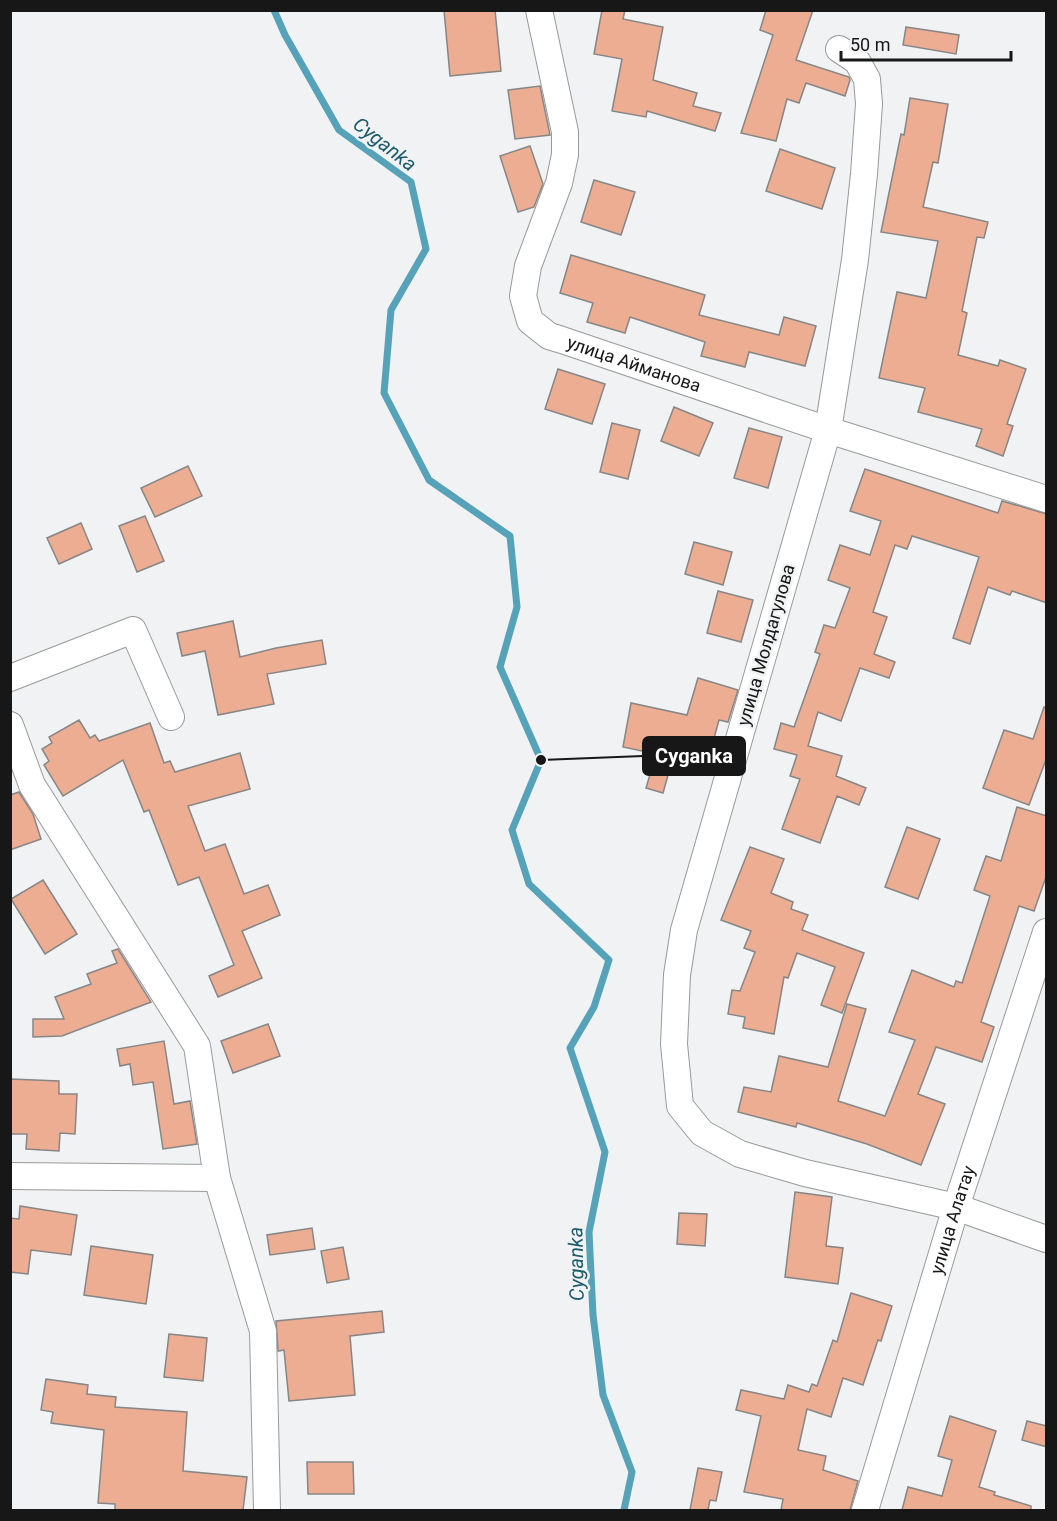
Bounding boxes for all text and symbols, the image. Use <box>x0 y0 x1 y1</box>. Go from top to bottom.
scale bar <box>841 24 1010 62</box>
text: 50 m <box>850 34 890 55</box>
water label: Cyganka <box>348 112 422 176</box>
street label: улица Айманова <box>564 331 704 396</box>
street label: улица Молдагулова <box>732 562 799 728</box>
callout: Cyganka <box>643 737 745 775</box>
text: Cyganka <box>655 744 733 768</box>
street label: улица Алатау <box>925 1162 979 1277</box>
water label: Cyganka <box>563 1227 589 1301</box>

